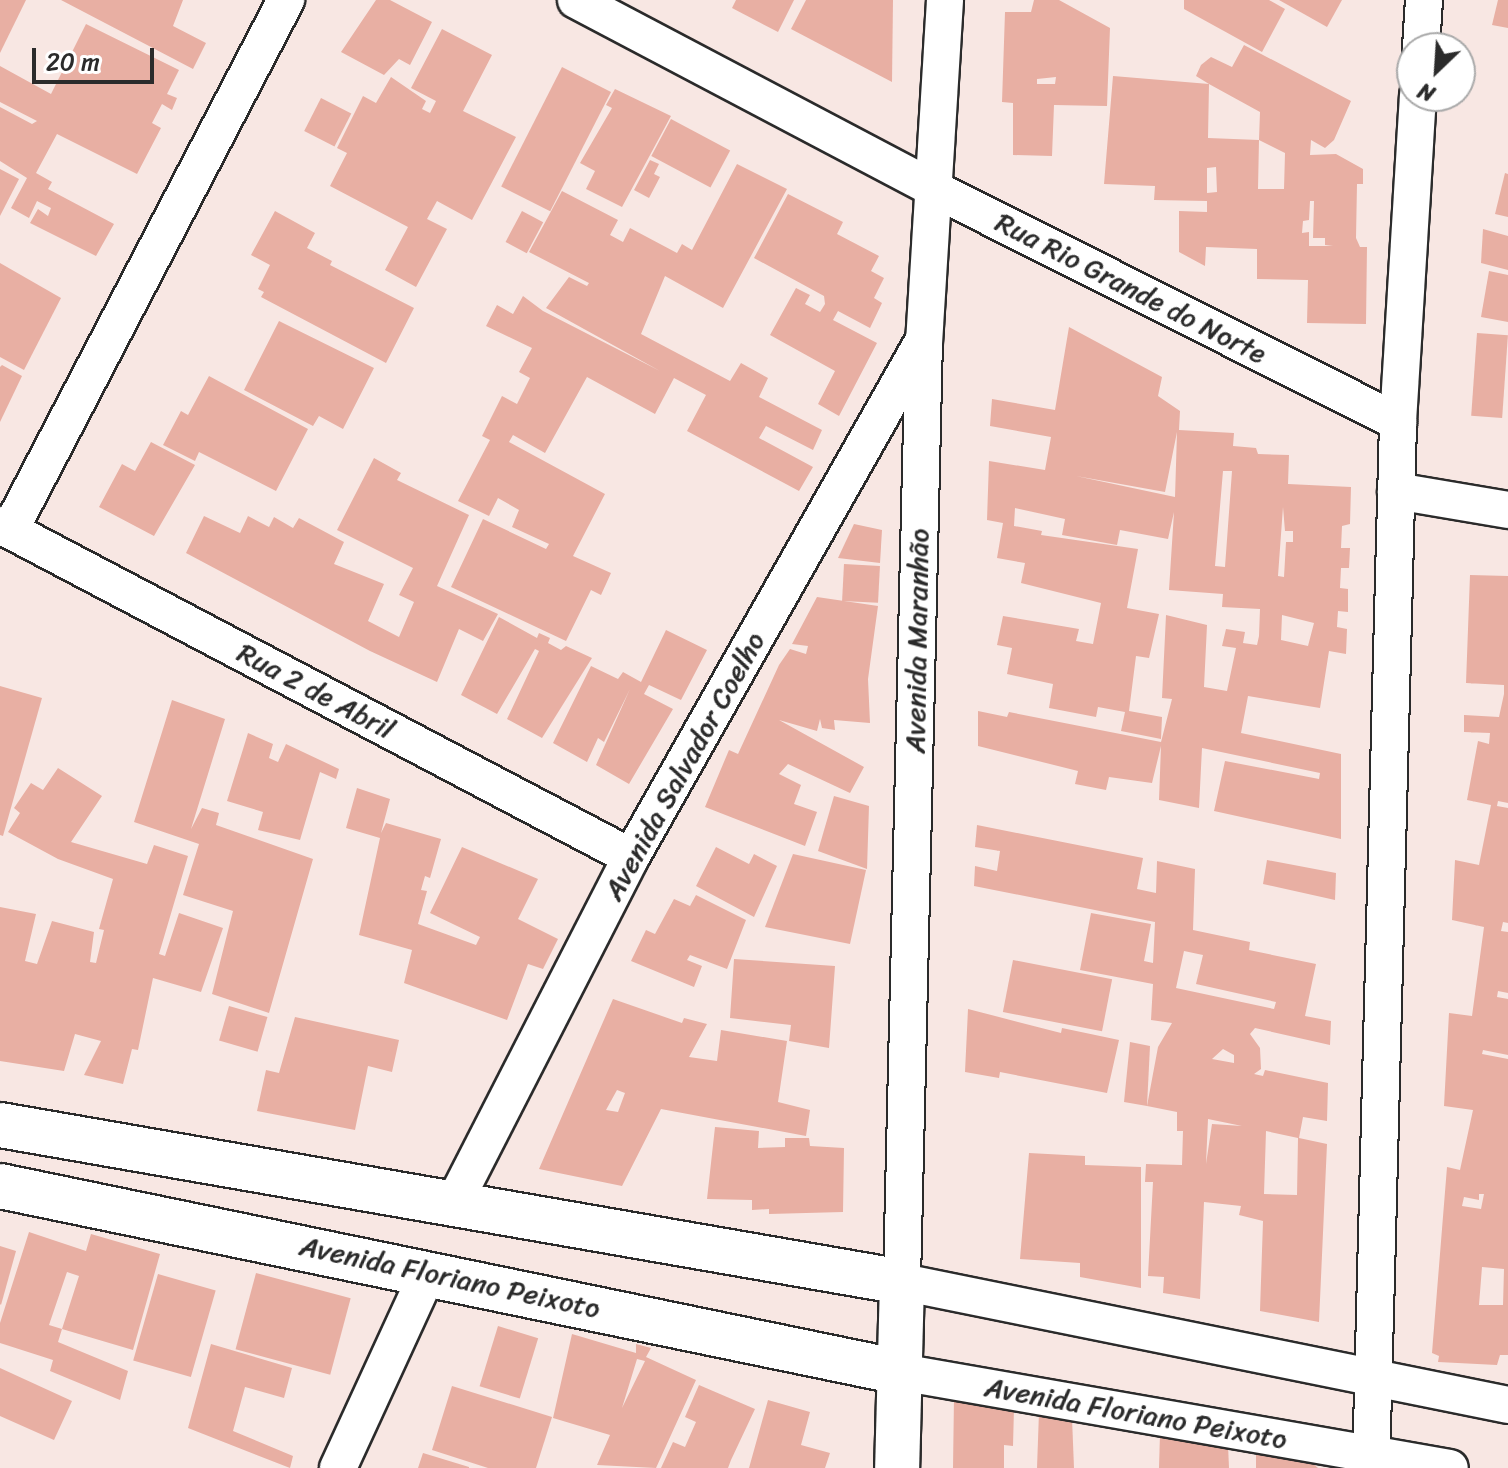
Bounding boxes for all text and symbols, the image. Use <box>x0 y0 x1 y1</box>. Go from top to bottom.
scale bar <box>36 32 158 82</box>
north arrow <box>1396 32 1476 112</box>
text: 20 m <box>46 41 100 83</box>
text: N <box>1411 71 1442 113</box>
street label: Rua Rio Grande do Norte <box>989 204 1273 372</box>
street label: Avenida Maranhão <box>898 528 936 754</box>
street label: Avenida Salvador Coelho <box>596 626 772 906</box>
street label: Rua 2 de Abril <box>231 635 401 747</box>
street label: Avenida Floriano Peixoto <box>297 1229 603 1325</box>
street label: Avenida Floriano Peixoto <box>982 1370 1290 1456</box>

